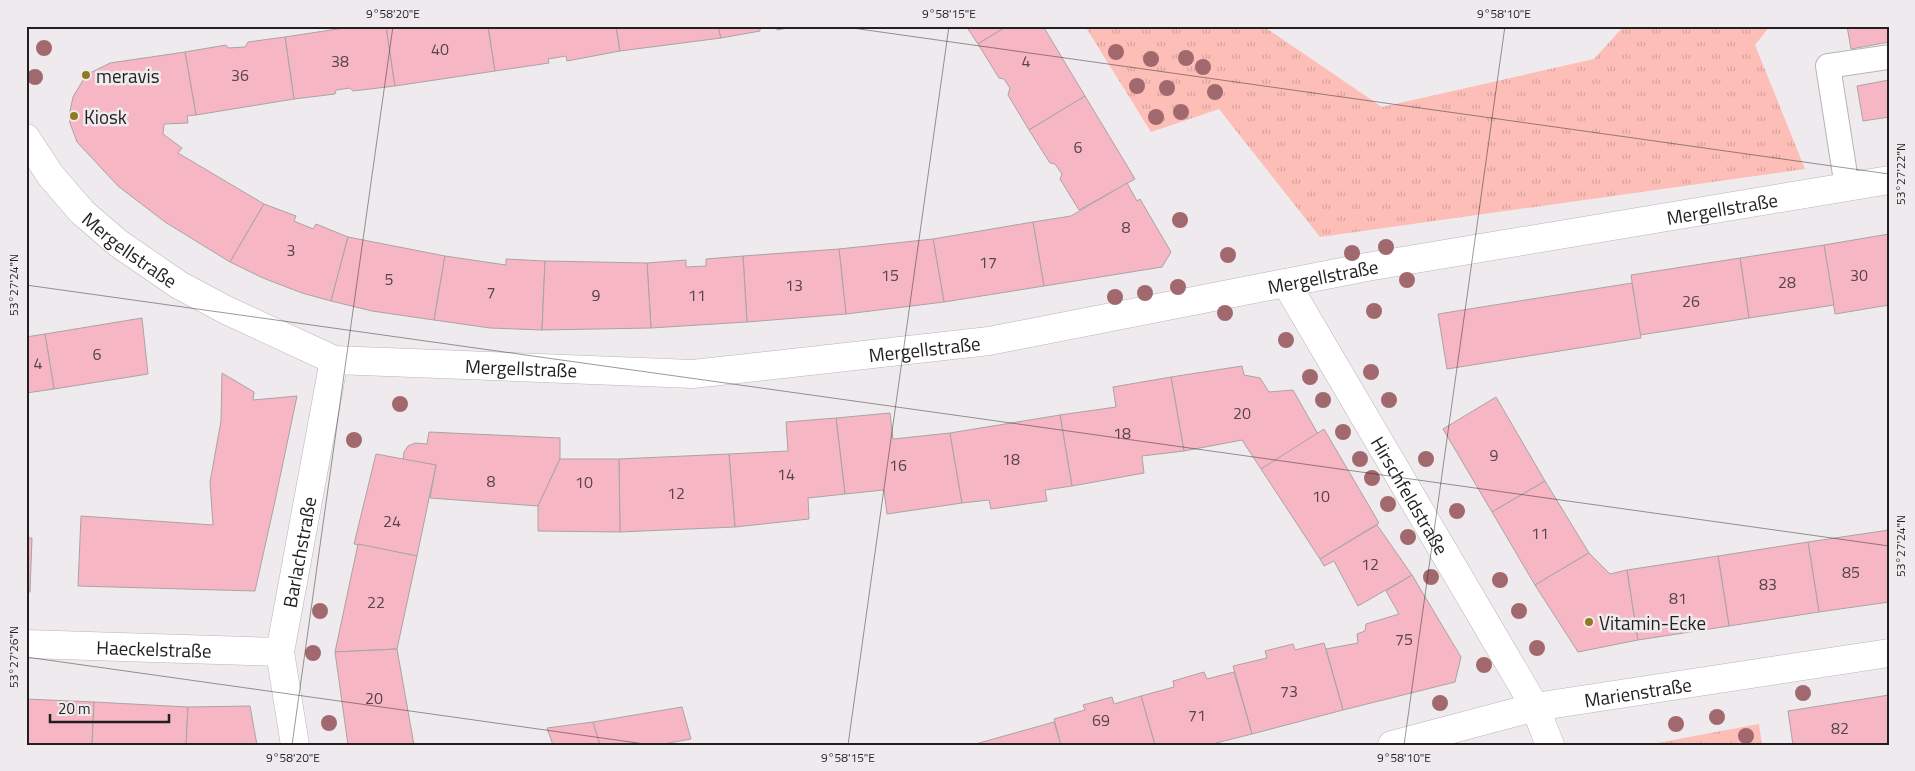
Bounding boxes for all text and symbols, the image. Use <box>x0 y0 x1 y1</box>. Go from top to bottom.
text: 9°58'20"E <box>366 4 420 23</box>
text: 9°58'15"E <box>922 4 976 23</box>
text: 9°58'10"E <box>1477 4 1531 23</box>
house number: 40 <box>431 37 449 61</box>
house number: 38 <box>331 49 349 73</box>
house number: 4 <box>1022 49 1031 73</box>
place label: meravis <box>96 61 160 90</box>
house number: 36 <box>231 63 249 87</box>
marker: meravis <box>80 69 92 81</box>
place label: Kiosk <box>84 102 127 131</box>
marker: Kiosk <box>68 110 80 122</box>
house number: 6 <box>1074 135 1083 159</box>
text: 53°27'22"N <box>1891 143 1910 205</box>
street label: Mergellstraße <box>1664 184 1780 231</box>
street label: Mergellstraße <box>76 204 184 294</box>
house number: 8 <box>1122 215 1131 239</box>
house number: 3 <box>287 238 295 262</box>
house number: 17 <box>979 250 997 274</box>
street label: Mergellstraße <box>1265 251 1380 301</box>
text: 53°27'24"N <box>4 254 23 316</box>
house number: 15 <box>881 263 899 287</box>
house number: 30 <box>1850 263 1868 287</box>
house number: 5 <box>385 267 394 291</box>
house number: 28 <box>1778 270 1796 294</box>
house number: 13 <box>785 273 803 297</box>
house number: 7 <box>487 280 495 304</box>
house number: 9 <box>592 283 601 307</box>
house number: 11 <box>688 283 706 307</box>
house number: 26 <box>1682 289 1700 313</box>
street label: Mergellstraße <box>867 328 982 369</box>
house number: 6 <box>93 342 102 366</box>
house number: 4 <box>34 351 43 375</box>
street label: Mergellstraße <box>464 351 578 384</box>
house number: 20 <box>1233 401 1251 425</box>
house number: 18 <box>1113 421 1131 445</box>
street label: Hirschfeldstraße <box>1364 430 1457 560</box>
house number: 9 <box>1490 443 1499 467</box>
house number: 18 <box>1002 447 1020 471</box>
house number: 16 <box>889 453 907 477</box>
house number: 14 <box>777 462 795 486</box>
house number: 8 <box>487 469 496 493</box>
house number: 10 <box>575 470 593 494</box>
house number: 12 <box>667 481 685 505</box>
house number: 10 <box>1312 484 1330 508</box>
street label: Barlachstraße <box>274 494 323 610</box>
house number: 24 <box>383 509 401 533</box>
text: 53°27'24"N <box>1891 515 1910 577</box>
house number: 11 <box>1531 521 1549 545</box>
house number: 12 <box>1361 552 1379 576</box>
house number: 85 <box>1842 560 1860 584</box>
house number: 83 <box>1759 572 1777 596</box>
house number: 81 <box>1669 586 1687 610</box>
house number: 22 <box>367 590 385 614</box>
place label: Vitamin-Ecke <box>1599 608 1706 637</box>
marker: Vitamin-Ecke <box>1583 616 1595 628</box>
text: 53°27'26"N <box>4 626 23 688</box>
house number: 75 <box>1395 627 1413 651</box>
street label: Haeckelstraße <box>96 632 212 664</box>
street label: Marienstraße <box>1582 669 1694 714</box>
house number: 73 <box>1280 679 1298 703</box>
house number: 20 <box>365 686 383 710</box>
scale bar <box>50 691 169 723</box>
text: 20 m <box>58 697 91 720</box>
house number: 71 <box>1188 703 1206 727</box>
house number: 69 <box>1092 708 1110 732</box>
house number: 82 <box>1831 716 1849 740</box>
text: 9°58'20"E <box>266 748 320 767</box>
text: 9°58'15"E <box>821 748 875 767</box>
text: 9°58'10"E <box>1377 748 1431 767</box>

